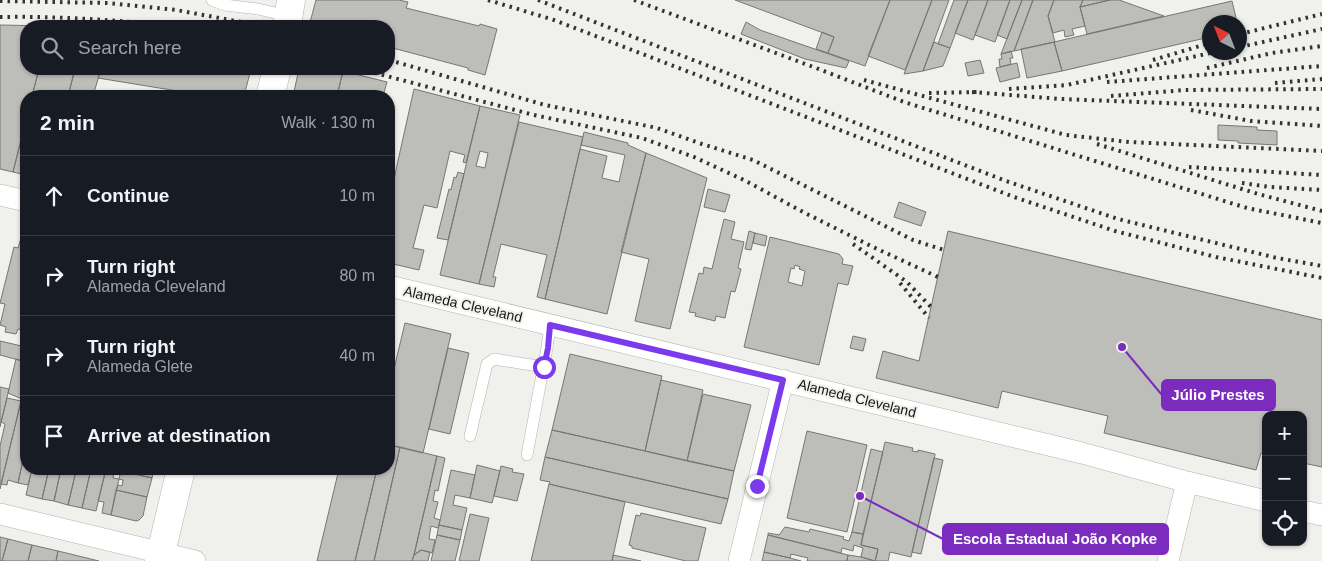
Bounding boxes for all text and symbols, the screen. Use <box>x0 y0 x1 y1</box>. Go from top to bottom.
north arrow <box>1202 15 1247 60</box>
search box <box>20 20 395 75</box>
icon: search <box>38 34 66 62</box>
text: Search here <box>78 37 182 58</box>
text: 2 min <box>40 111 95 134</box>
text: Walk · 130 m <box>281 114 375 131</box>
icon: ahead <box>40 182 68 210</box>
text: Continue <box>87 185 169 206</box>
text: 10 m <box>339 187 375 204</box>
text: Turn right <box>87 256 175 277</box>
icon: right <box>40 262 68 290</box>
text: 80 m <box>339 267 375 284</box>
text: Alameda Cleveland <box>87 278 226 295</box>
street label: Alameda Cleveland <box>402 283 524 325</box>
text: Turn right <box>87 336 175 357</box>
icon: right <box>40 342 68 370</box>
text: 40 m <box>339 347 375 364</box>
route start <box>533 356 556 379</box>
text: Alameda Glete <box>87 358 193 375</box>
street label: Alameda Cleveland <box>796 376 918 420</box>
callout: Júlio Prestes <box>1162 380 1275 410</box>
text: Júlio Prestes <box>1171 386 1265 403</box>
map controls <box>1262 411 1307 546</box>
button: + <box>1262 411 1307 456</box>
icon: arrive <box>40 422 68 450</box>
text: Arrive at destination <box>87 425 271 446</box>
button: − <box>1262 456 1307 501</box>
route end <box>746 475 769 498</box>
button: locate <box>1262 501 1307 546</box>
callout: Escola Estadual João Kopke <box>943 524 1168 554</box>
text: Escola Estadual João Kopke <box>953 530 1157 547</box>

